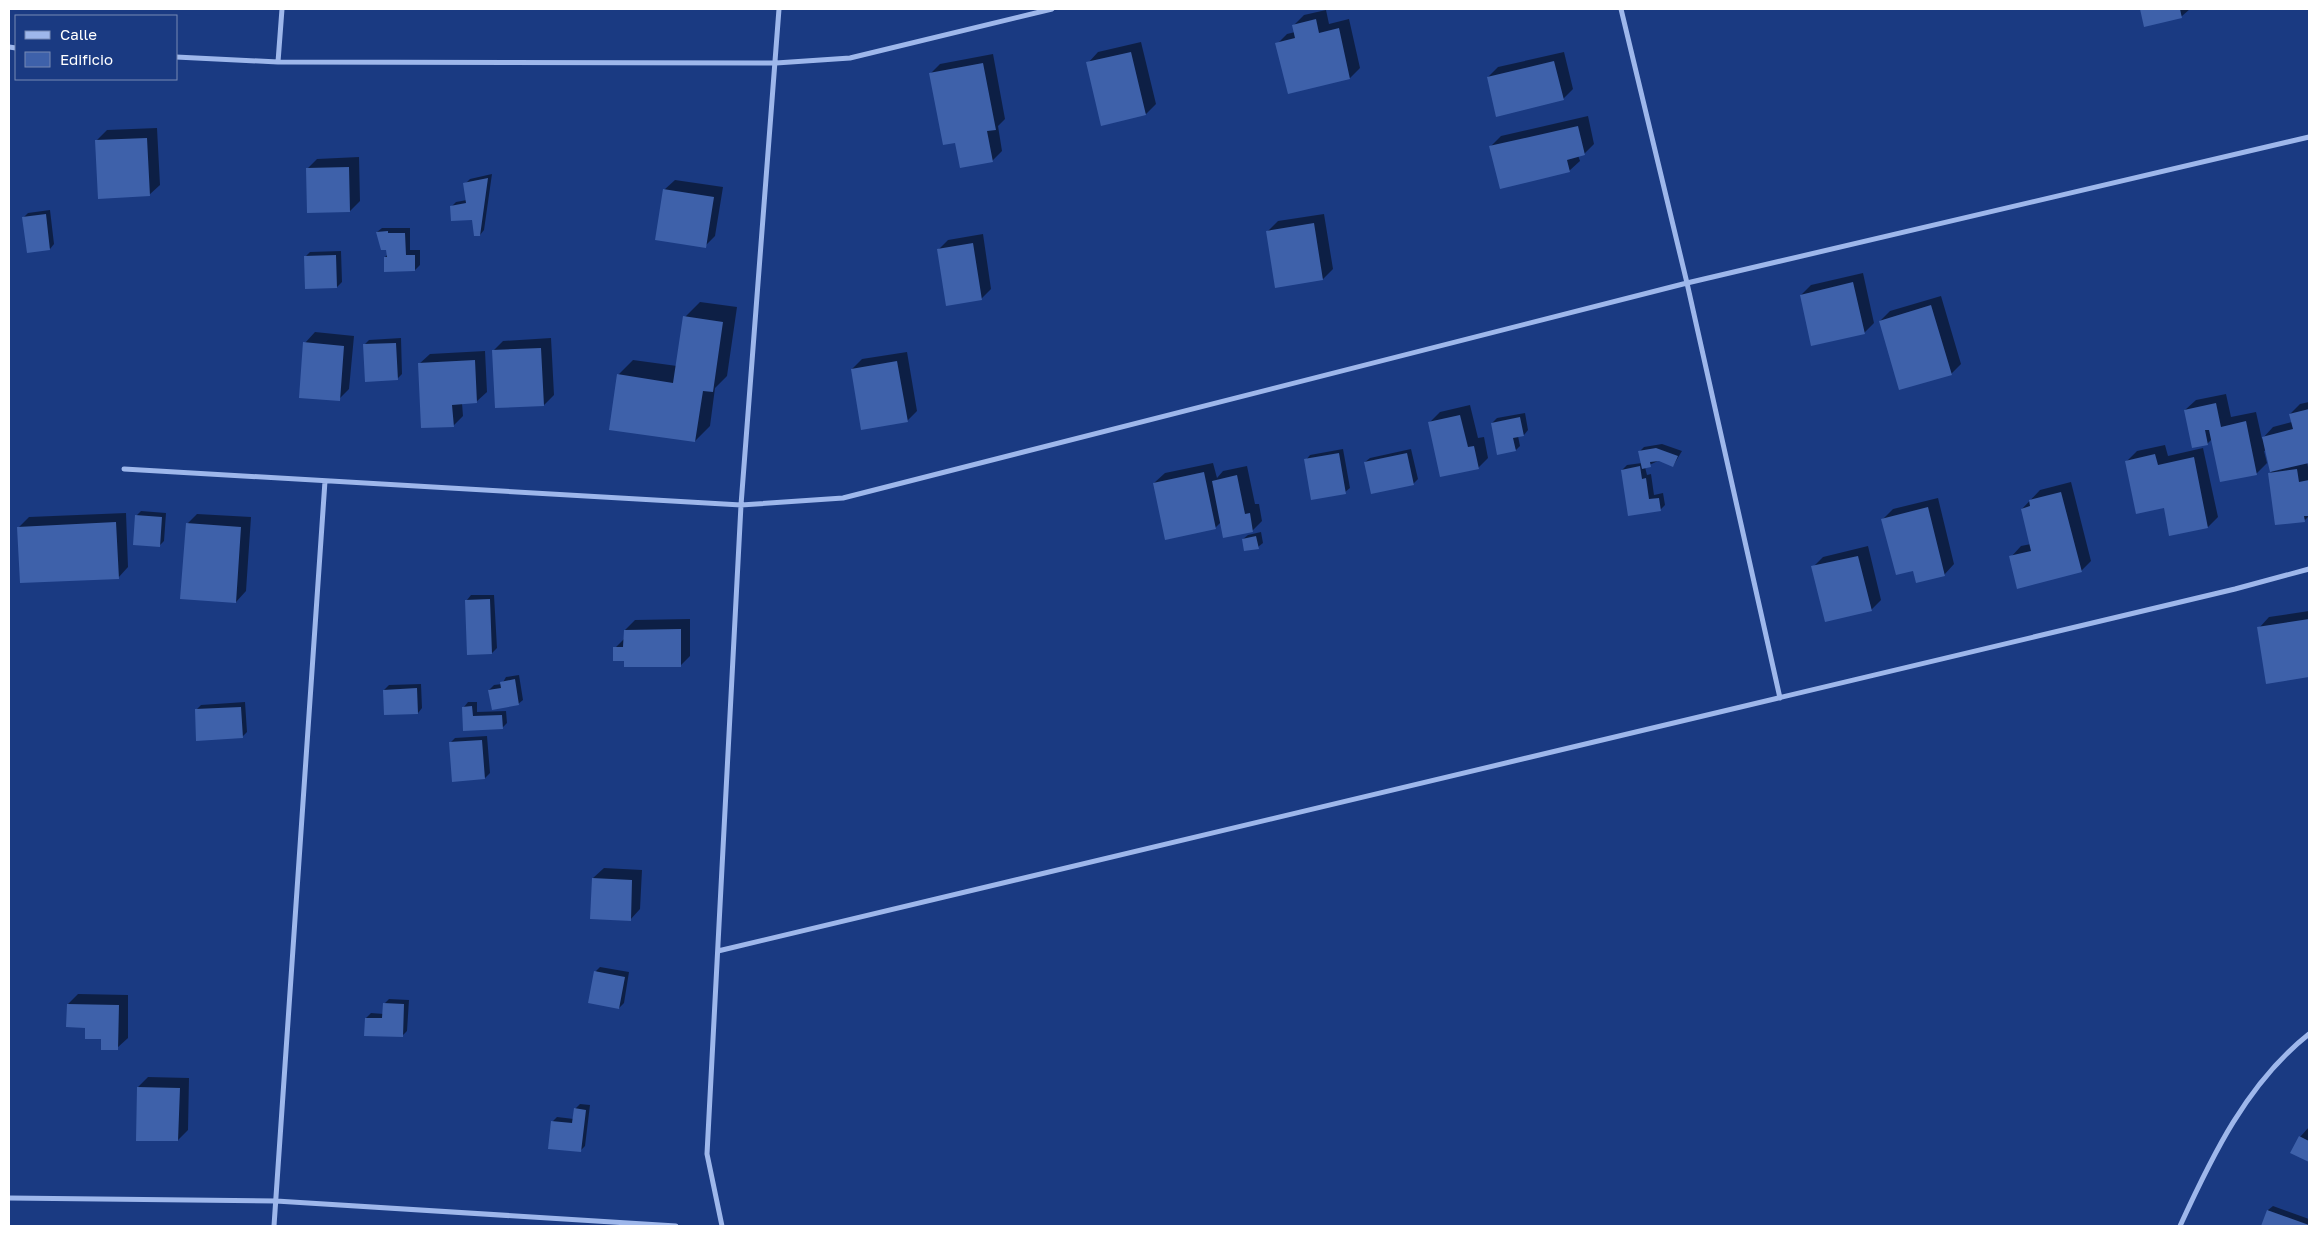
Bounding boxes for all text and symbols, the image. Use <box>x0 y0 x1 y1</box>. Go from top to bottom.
legend <box>15 15 178 80</box>
text: Calle <box>60 25 97 43</box>
text: Edificio <box>60 50 113 68</box>

